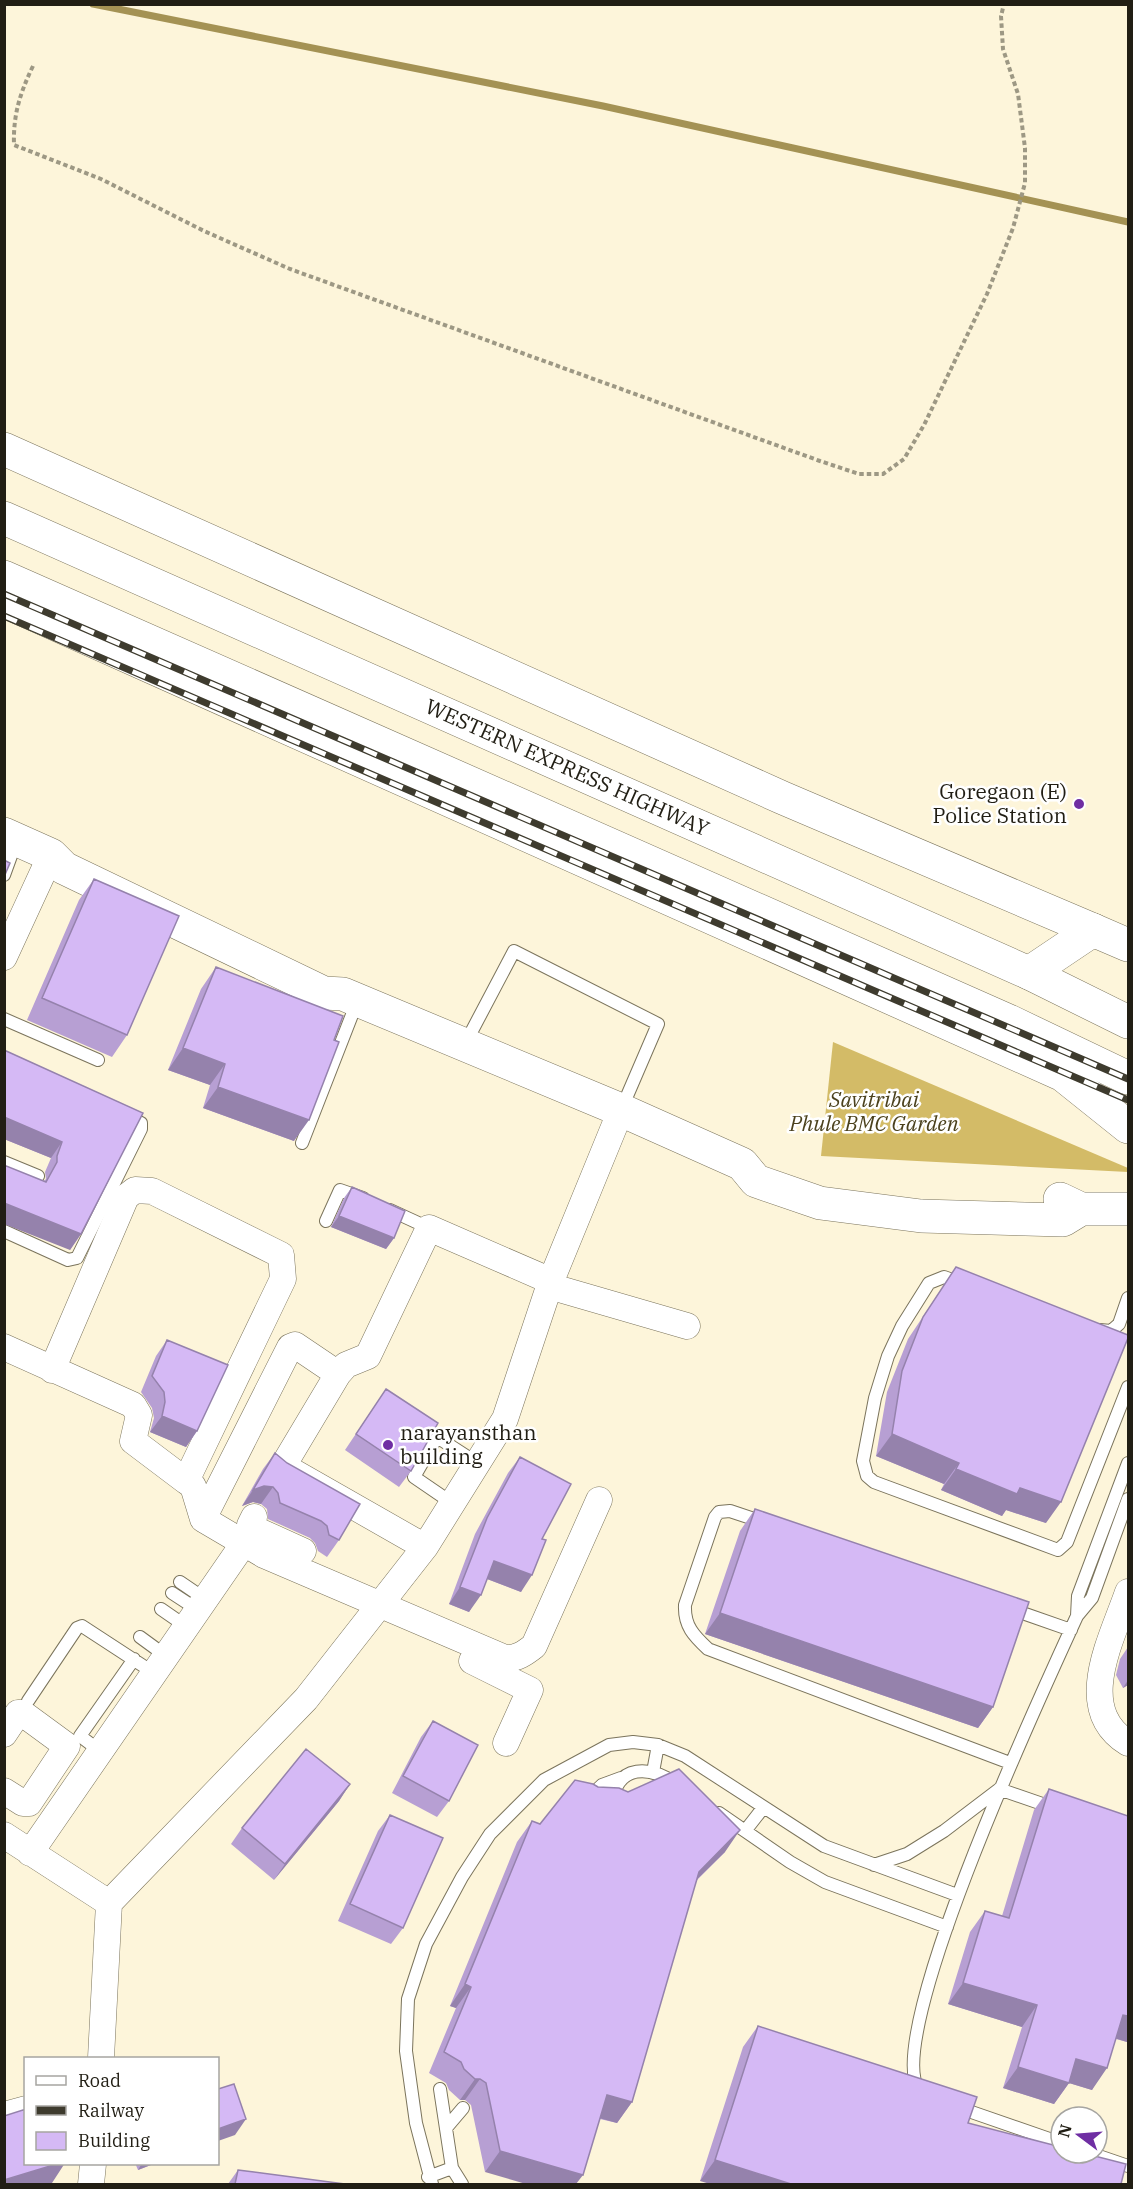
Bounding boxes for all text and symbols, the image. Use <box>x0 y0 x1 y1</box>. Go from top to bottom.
street label: WESTERN EXPRESS HIGHWAY <box>421 692 714 842</box>
place label: Goregaon (E) Police Station <box>932 777 1067 829</box>
marker: Goregaon (E) Police Station <box>1072 797 1086 811</box>
park label: Savitribai Phule BMC Garden <box>788 1085 959 1137</box>
place label: narayansthan building <box>400 1418 537 1470</box>
marker: narayansthan building <box>381 1438 395 1452</box>
legend <box>24 2057 219 2165</box>
text: Road <box>78 2069 121 2092</box>
text: Railway <box>78 2099 144 2122</box>
north arrow <box>1049 2105 1109 2165</box>
text: N <box>1053 2122 1076 2140</box>
text: Building <box>78 2129 150 2152</box>

